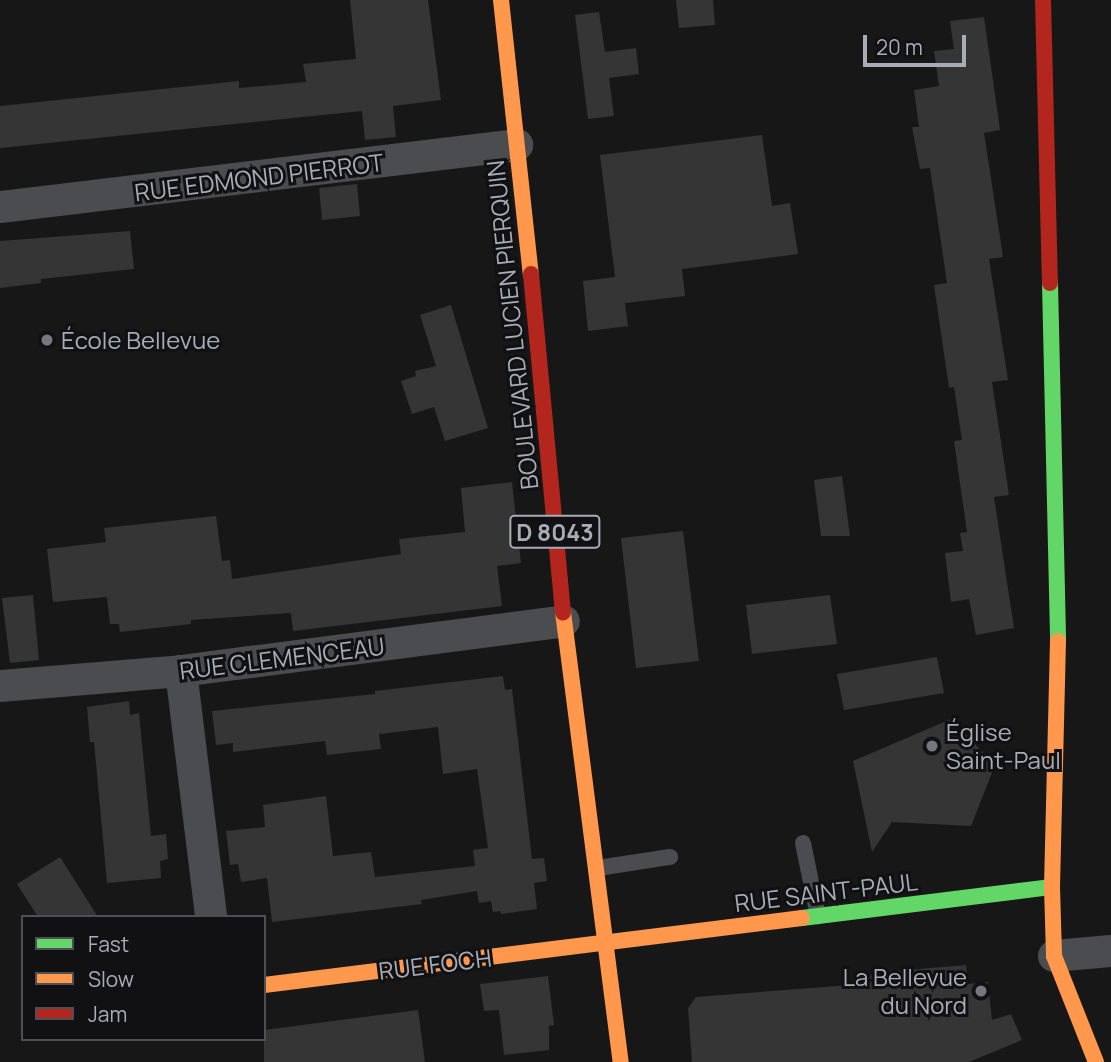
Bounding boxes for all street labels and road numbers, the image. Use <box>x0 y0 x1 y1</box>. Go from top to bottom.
street label: RUE EDMOND PIERROT <box>133 147 385 207</box>
street label: BOULEVARD LUCIEN PIERQUIN <box>480 159 544 491</box>
road number: D 8043 <box>508 512 602 552</box>
street label: RUE CLEMENCEAU <box>178 631 386 685</box>
street label: RUE SAINT-PAUL <box>733 866 919 918</box>
street label: RUE FOCH <box>377 943 493 985</box>

